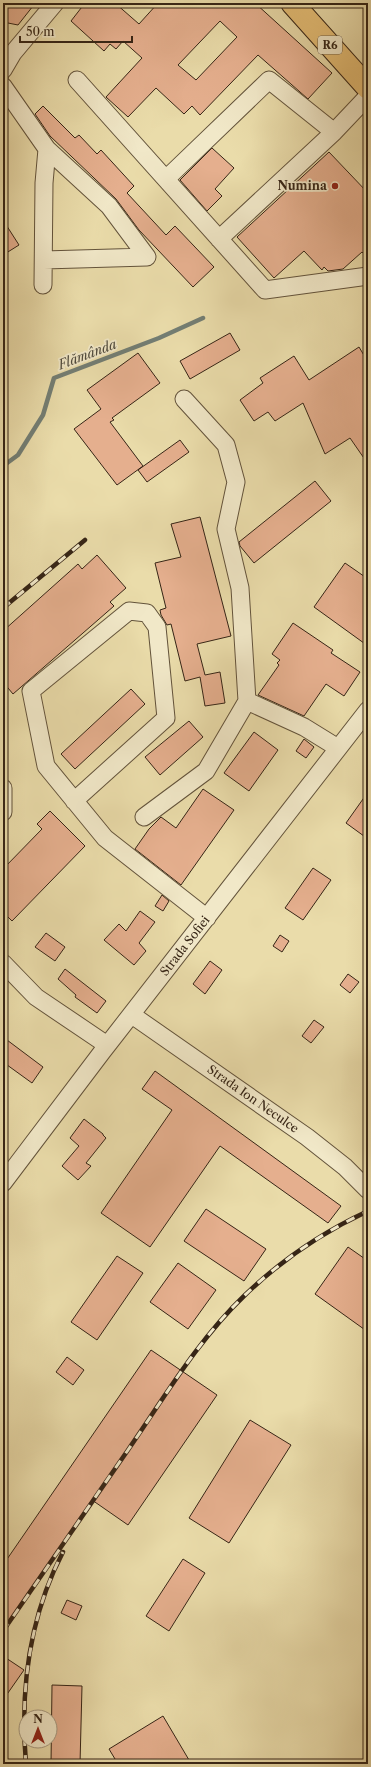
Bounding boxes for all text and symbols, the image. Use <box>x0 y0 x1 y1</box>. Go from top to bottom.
scale bar <box>20 18 132 44</box>
text: 50 m <box>26 24 55 39</box>
road number: R6 <box>318 36 342 54</box>
place label: Numina <box>277 178 328 193</box>
marker: Numina <box>330 181 340 191</box>
water label: Flămânda <box>55 335 119 373</box>
street label: Strada Sofiei <box>157 912 213 979</box>
street label: Strada Ion Neculce <box>205 1061 302 1136</box>
north arrow <box>18 1709 58 1749</box>
text: N <box>33 1712 43 1726</box>

